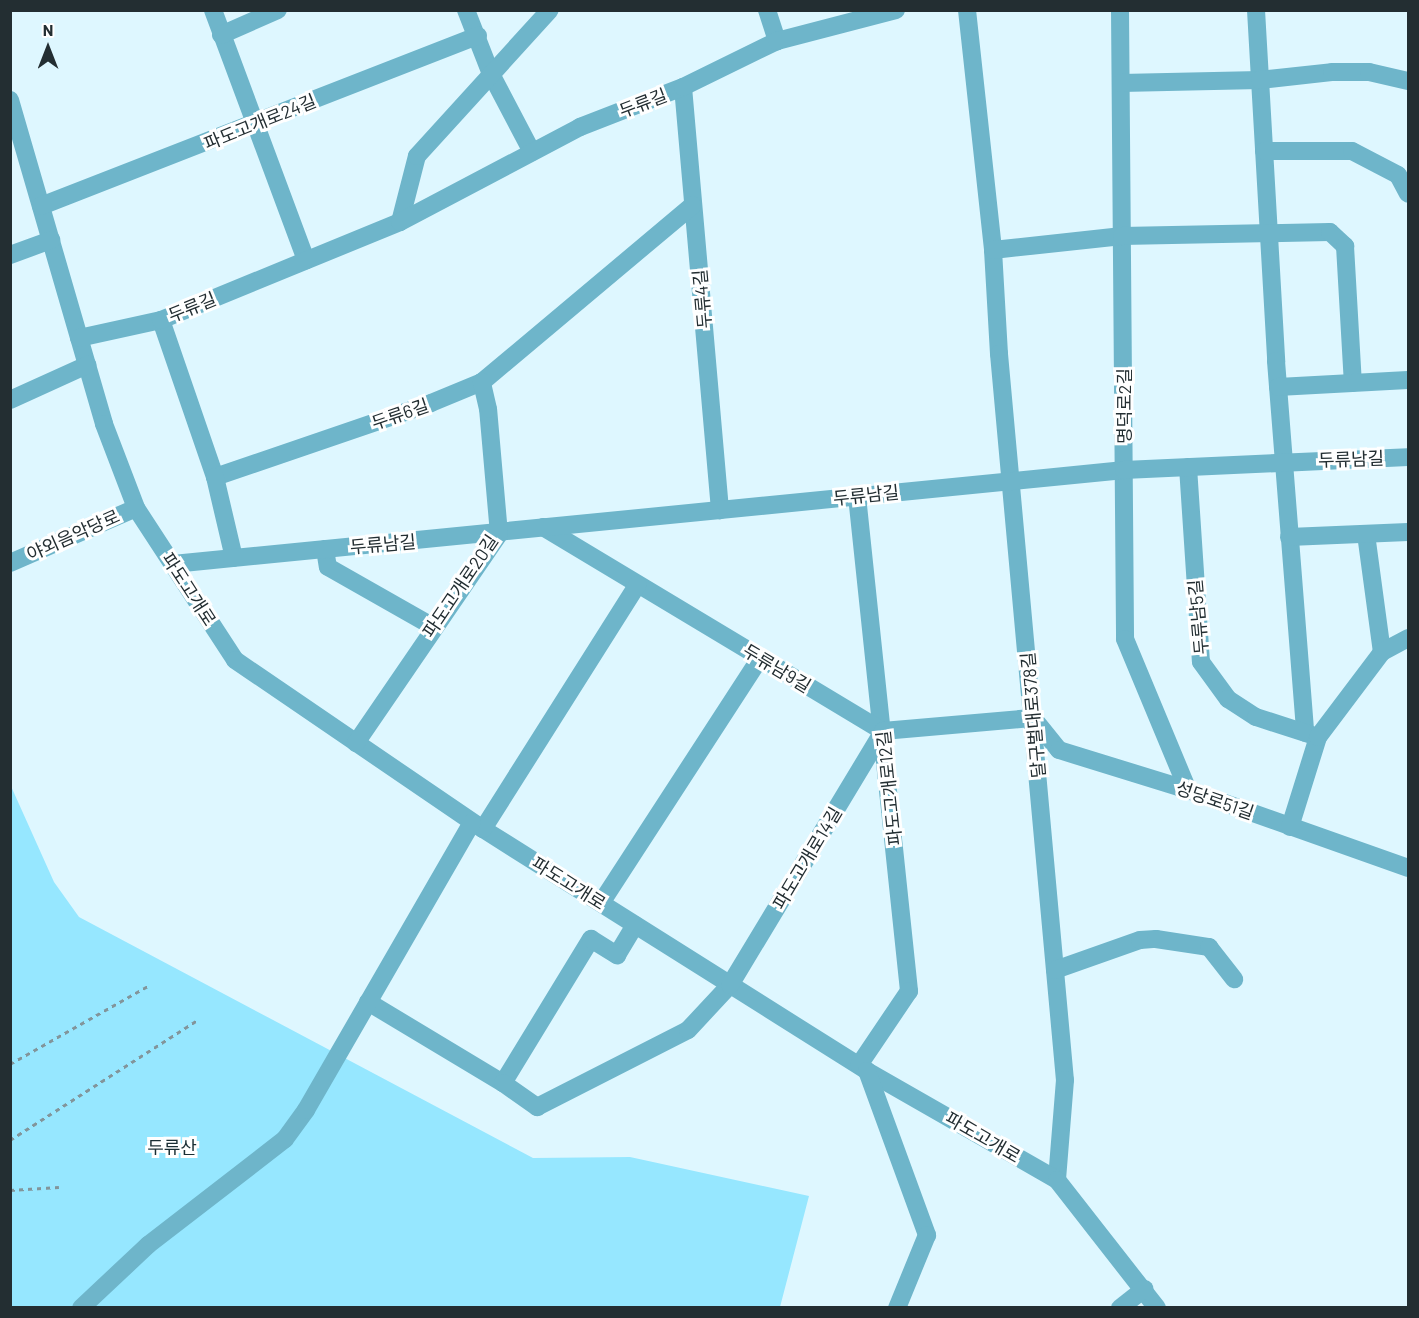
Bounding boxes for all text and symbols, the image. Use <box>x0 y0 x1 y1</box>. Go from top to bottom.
north arrow <box>18 18 78 78</box>
text: N <box>43 20 53 39</box>
street label: 두류길 <box>616 84 670 122</box>
street label: 파도고개로24길 <box>201 90 319 154</box>
street label: 두류4길 <box>689 268 715 330</box>
street label: 두류길 <box>165 288 219 326</box>
street label: 명덕로2길 <box>1113 368 1135 444</box>
street label: 두류6길 <box>369 394 431 434</box>
street label: 두류남길 <box>1318 447 1384 471</box>
street label: 두류남길 <box>832 481 900 509</box>
street label: 야외음악당로 <box>23 505 123 565</box>
street label: 두류남길 <box>349 530 417 558</box>
street label: 파도고개로20길 <box>418 531 502 641</box>
street label: 파도고개로 <box>157 548 221 630</box>
street label: 두류남5길 <box>1184 578 1212 656</box>
street label: 두류남9길 <box>739 639 815 697</box>
street label: 달구벌대로378길 <box>1017 651 1049 779</box>
street label: 파도고개로12길 <box>872 730 906 846</box>
street label: 성당로51길 <box>1173 777 1257 823</box>
street label: 파도고개로14길 <box>768 803 846 913</box>
street label: 파도고개로 <box>528 852 610 914</box>
street label: 파도고개로 <box>942 1107 1024 1167</box>
park label: 두류산 <box>147 1136 197 1158</box>

